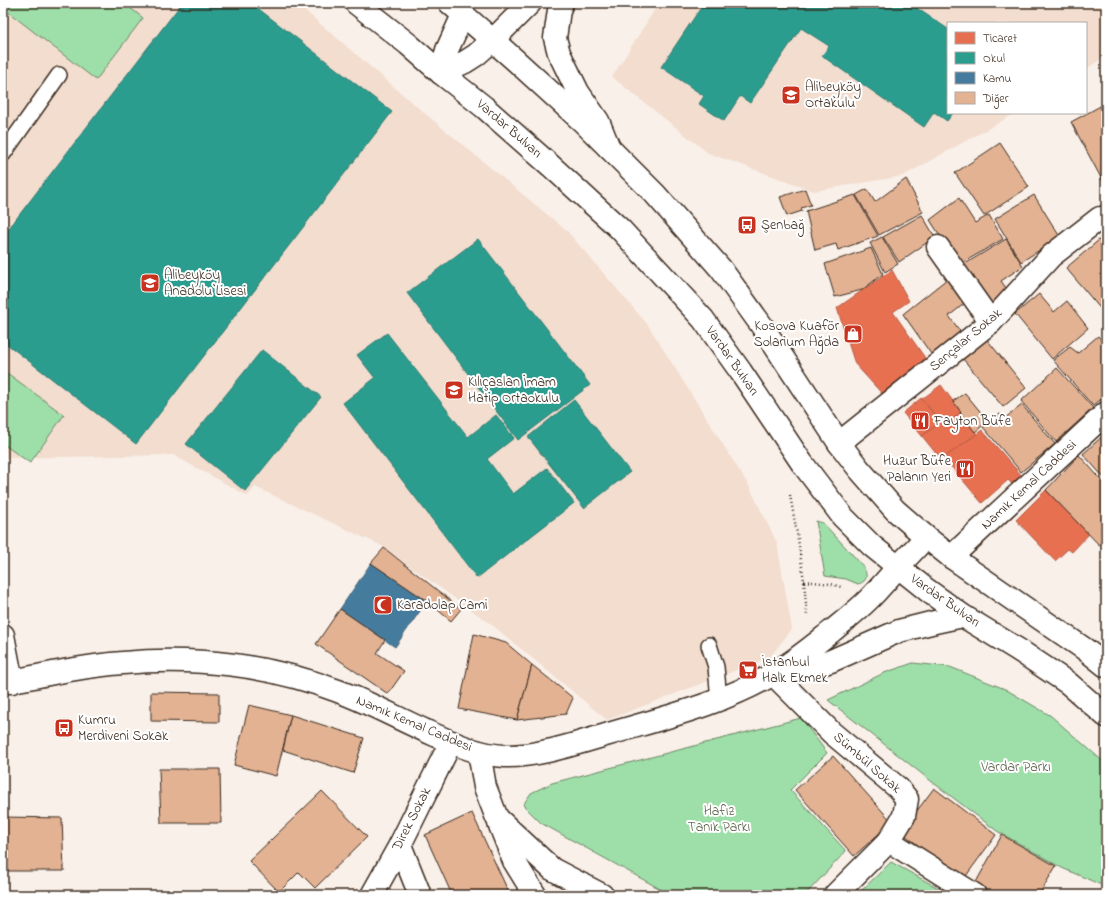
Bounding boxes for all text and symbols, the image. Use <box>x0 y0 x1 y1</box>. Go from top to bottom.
legend <box>947 22 1087 114</box>
text: Ticaret <box>983 30 1017 48</box>
text: Okul <box>983 50 1005 68</box>
text: Kamu <box>983 70 1012 88</box>
place label: Alibeyköy Ortakulu <box>805 77 861 114</box>
school or university icon: Alibeyköy Ortakulu <box>780 84 802 106</box>
text: Diğer <box>982 90 1009 109</box>
street label: Vardar Bulvarı <box>471 94 547 164</box>
bus stop icon: Şenbağ <box>736 214 758 236</box>
place label: Şenbağ <box>761 215 804 237</box>
place label: Alibeyköy Anadolu Lisesi <box>164 265 246 302</box>
school or university icon: Alibeyköy Anadolu Lisesi <box>139 272 161 294</box>
street label: Sençalar Sokak <box>925 303 1008 377</box>
place label: Kosova Kuaför Solarium Ağda <box>754 316 840 354</box>
street label: Vardar Bulvarı <box>700 321 764 400</box>
shop icon: Kosova Kuaför Solarium Ağda <box>842 323 864 345</box>
place label: Kılıçaslan İmam Hatip Ortaokulu <box>468 372 559 409</box>
school or university icon: Kılıçaslan İmam Hatip Ortaokulu <box>443 379 465 401</box>
restaurant icon: Fayton Büfe <box>909 410 931 432</box>
place label: Fayton Büfe <box>933 411 1012 433</box>
street label: Namık Kemal Caddesi <box>976 435 1082 535</box>
place label: Huzur Büfe Palanın Yeri <box>883 451 952 488</box>
restaurant icon: Huzur Büfe Palanın Yeri <box>954 458 976 480</box>
street label: Vardar Bulvarı <box>905 569 984 633</box>
mosque icon: Karadolap Cami <box>372 594 394 616</box>
place label: Karadolap Cami <box>397 595 488 616</box>
place label: İstanbul Halk Ekmek <box>762 652 828 689</box>
supermarket icon: İstanbul Halk Ekmek <box>737 659 759 681</box>
street label: Namık Kemal Caddesi <box>353 690 475 758</box>
place label: Kumru Merdiveni Sokak <box>78 710 169 747</box>
bus stop icon: Kumru Merdiveni Sokak <box>53 717 75 739</box>
street label: Sümbül Sokak <box>828 727 907 799</box>
park label: Vardar Parkı <box>980 757 1051 778</box>
street label: Direk Sokak <box>387 783 437 855</box>
park label: Hafız Tanık Parkı <box>688 801 750 838</box>

